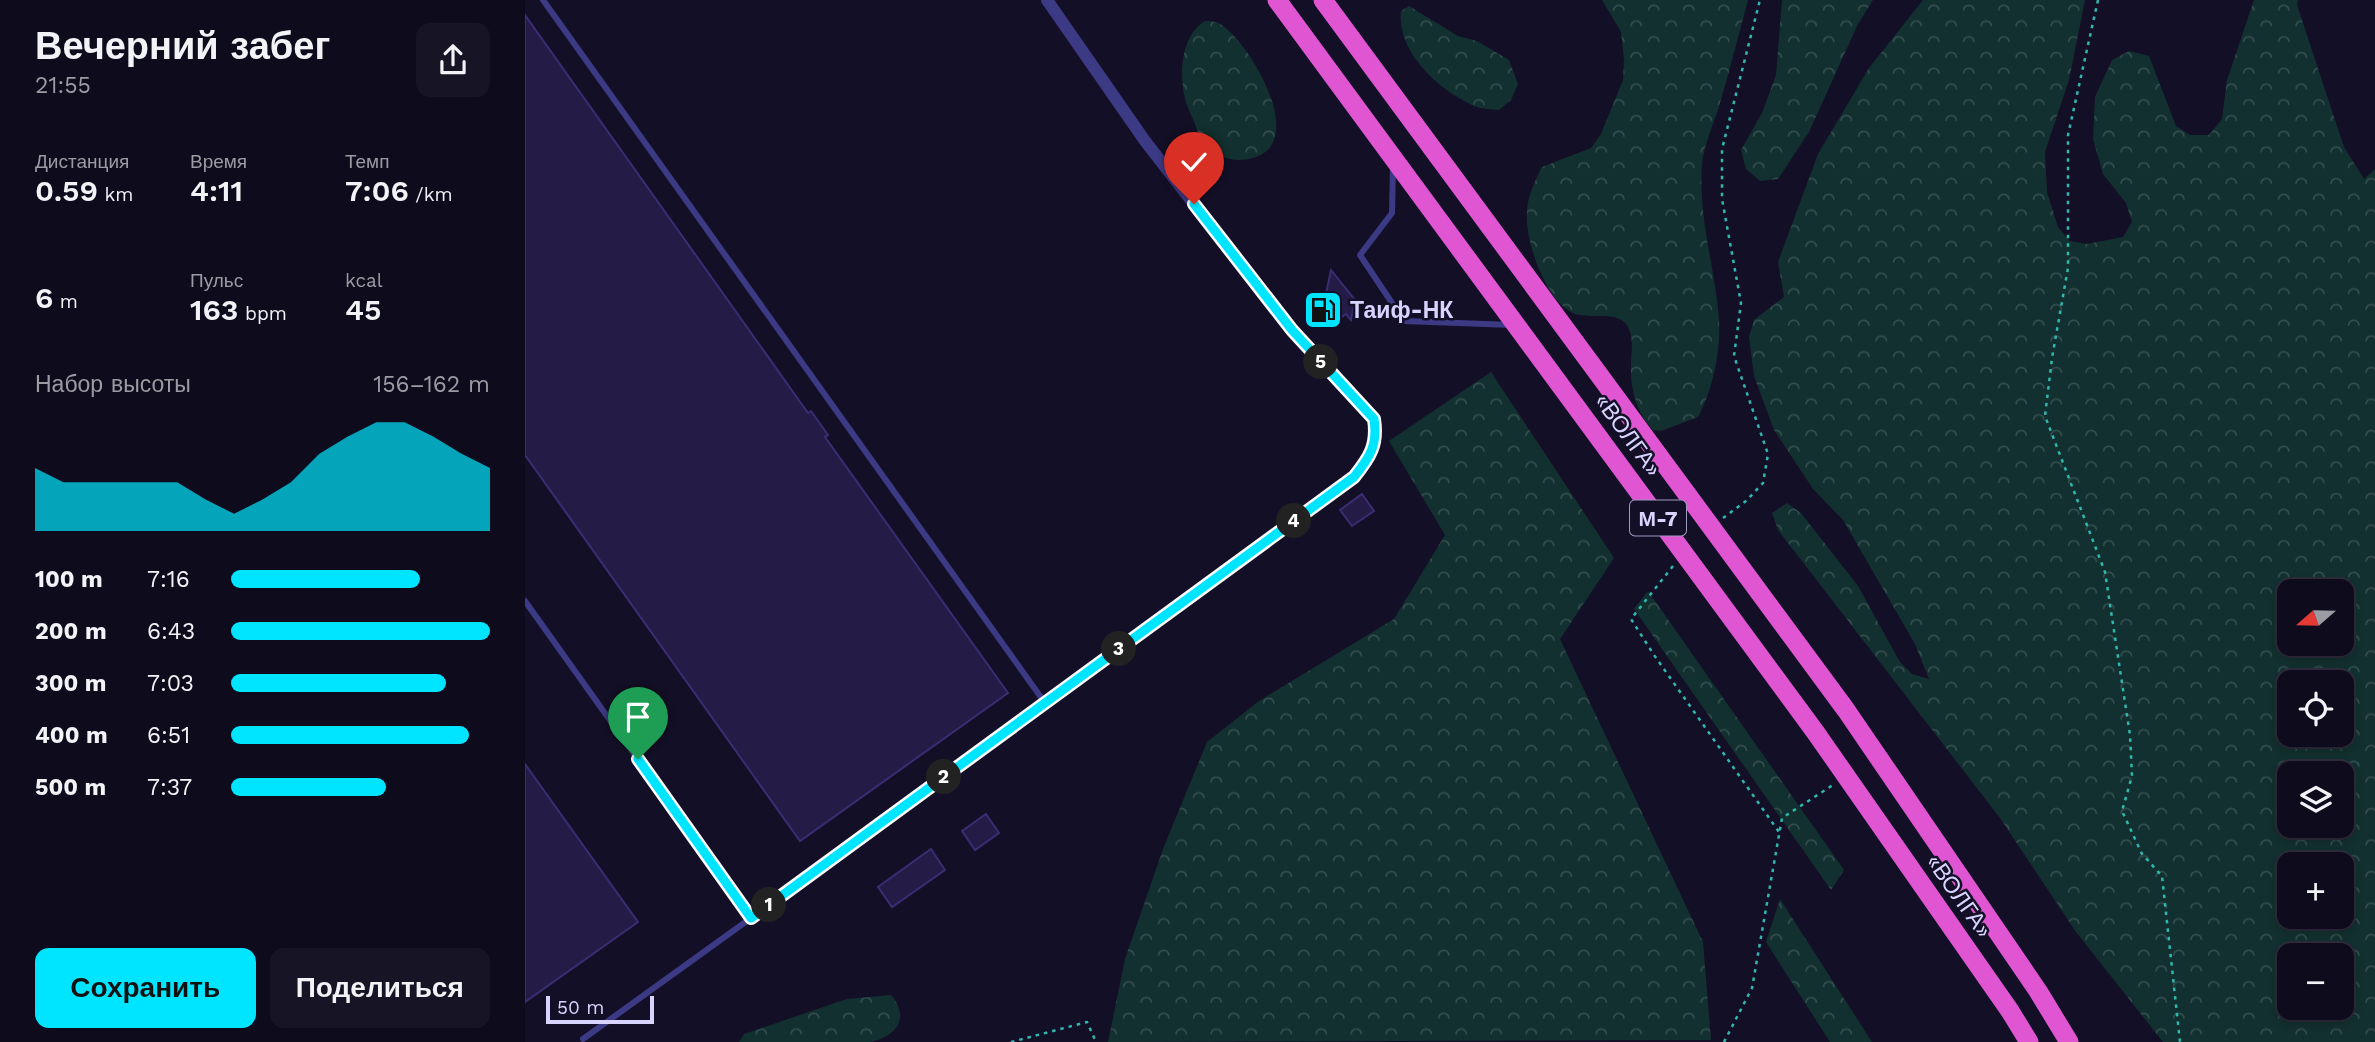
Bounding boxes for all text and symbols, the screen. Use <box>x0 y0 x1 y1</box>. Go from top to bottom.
button: share <box>416 23 490 97</box>
text: Вечерний забег <box>35 24 330 68</box>
text: 21:55 <box>35 72 91 99</box>
pin <box>1164 132 1224 204</box>
icon: check <box>1175 143 1213 181</box>
text: Дистанция <box>35 150 129 173</box>
text: Время <box>190 150 247 173</box>
text: Темп <box>345 150 389 173</box>
text: 0.59 <box>35 173 98 208</box>
text: 4:11 <box>190 173 243 208</box>
text: 7:06 <box>345 173 409 208</box>
text: km <box>98 183 133 206</box>
text: /km <box>409 183 453 206</box>
text: Пульс <box>190 269 243 292</box>
text: kcal <box>345 269 383 292</box>
text: 6 <box>35 280 53 315</box>
fuel station icon: Таиф-НК <box>1302 289 1344 331</box>
text: m <box>53 290 78 313</box>
text: 163 <box>190 292 239 327</box>
text: 45 <box>345 292 381 327</box>
place label: Таиф-НК <box>1350 297 1454 324</box>
text: bpm <box>239 302 287 325</box>
pin: 5 <box>1303 344 1339 380</box>
text: 5 <box>1315 350 1326 373</box>
text: Набор высоты <box>35 371 191 398</box>
text: 156–162 m <box>373 371 490 398</box>
street label: «ВОЛГА» <box>1589 388 1667 482</box>
road number: М-7 <box>1630 500 1686 536</box>
pin: 4 <box>1277 504 1311 538</box>
text: 4 <box>1287 509 1300 532</box>
text: 100 m <box>35 566 103 593</box>
text: 7:16 <box>147 566 190 593</box>
north arrow <box>2277 579 2354 656</box>
map controls <box>2277 579 2354 1020</box>
text: 200 m <box>35 618 107 645</box>
text: 6:43 <box>147 618 195 645</box>
pin: 3 <box>1101 632 1137 666</box>
text: 3 <box>1113 637 1124 660</box>
text: 300 m <box>35 670 106 697</box>
text: 7:03 <box>147 670 194 697</box>
button: locate <box>2277 670 2354 747</box>
pin <box>608 687 668 759</box>
icon: arrive <box>619 698 657 736</box>
text: 400 m <box>35 722 108 749</box>
text: 6:51 <box>147 722 190 749</box>
pin: 2 <box>927 760 961 794</box>
button: layers <box>2277 761 2354 838</box>
text: 2 <box>938 765 949 788</box>
text: 500 m <box>35 774 106 801</box>
text: 7:37 <box>147 774 192 801</box>
street label: «ВОЛГА» <box>1920 849 1998 943</box>
button: + <box>2277 852 2354 929</box>
pin: 1 <box>751 888 787 922</box>
text: 1 <box>764 893 773 916</box>
button: − <box>2277 943 2354 1020</box>
button: Сохранить <box>35 948 256 1028</box>
button: Поделиться <box>270 948 490 1028</box>
scale bar <box>546 993 655 1025</box>
text: 50 m <box>557 996 604 1019</box>

